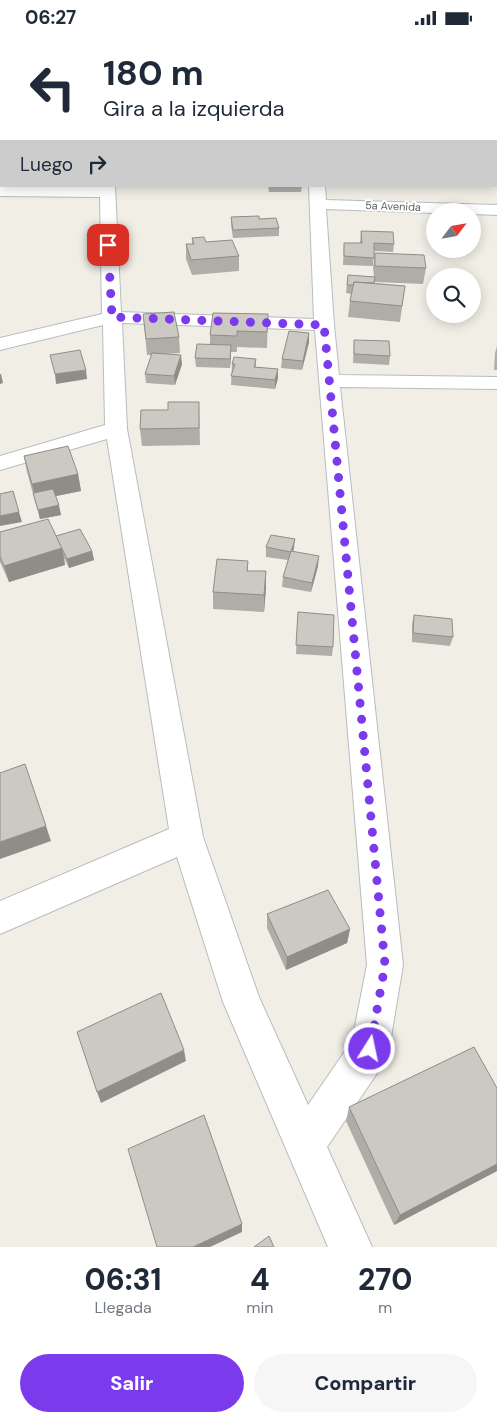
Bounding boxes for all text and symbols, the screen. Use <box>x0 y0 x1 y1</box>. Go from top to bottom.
text: 06:27 <box>25 5 76 30</box>
text: 180 m <box>103 50 204 96</box>
icon: left <box>20 55 85 120</box>
text: Gira a la izquierda <box>103 94 284 123</box>
icon: right <box>83 150 111 178</box>
text: Luego <box>20 152 73 177</box>
street label: 5a Avenida <box>365 198 421 214</box>
north arrow <box>426 203 481 257</box>
map controls <box>426 203 481 323</box>
pin <box>87 224 129 266</box>
icon: arrive <box>94 231 122 259</box>
button: search <box>426 268 481 323</box>
position arrow <box>343 1022 395 1074</box>
text: 06:31 <box>85 1260 162 1299</box>
text: 4 <box>250 1260 270 1299</box>
text: 270 <box>358 1260 412 1299</box>
text: Llegada <box>94 1297 152 1318</box>
text: min <box>246 1297 273 1318</box>
text: m <box>378 1297 392 1318</box>
button: Salir <box>20 1354 244 1412</box>
button: Compartir <box>254 1354 477 1412</box>

